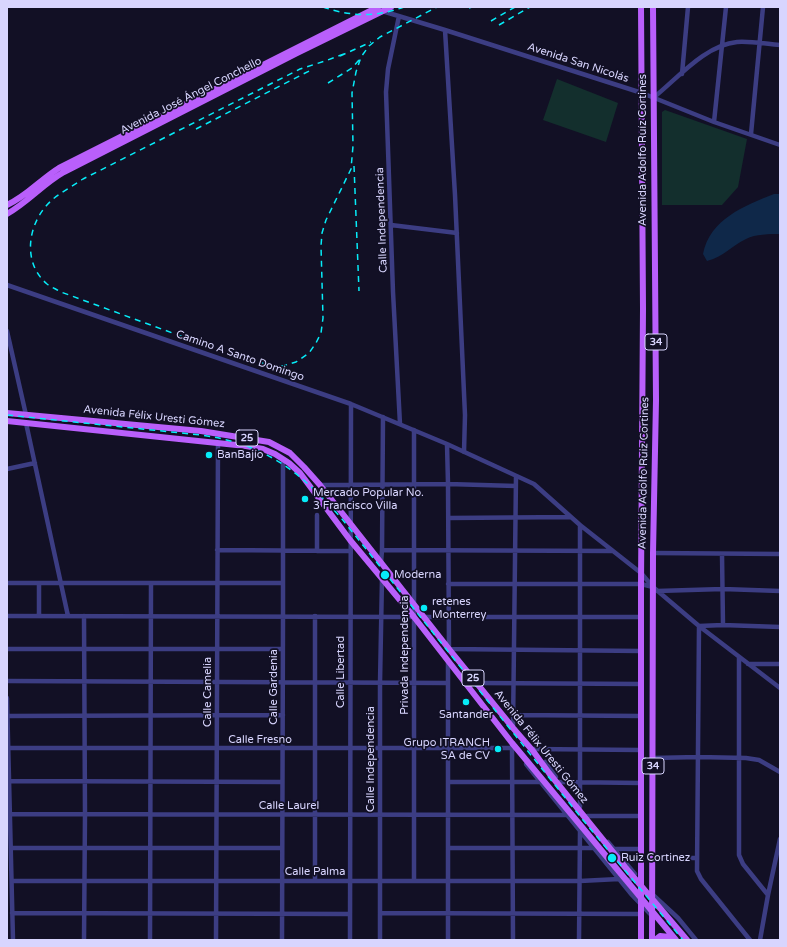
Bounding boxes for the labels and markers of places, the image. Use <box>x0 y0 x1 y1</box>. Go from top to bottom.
place label: BanBajío <box>217 448 263 462</box>
marker: BanBajío <box>204 450 214 460</box>
place label: Mercado Popular No. 3 Francisco Villa <box>313 486 424 512</box>
marker: Mercado Popular No. 3 Francisco Villa <box>300 494 310 504</box>
place label: Moderna <box>394 568 441 582</box>
marker: Moderna <box>379 569 391 581</box>
place label: retenes Monterrey <box>432 595 486 621</box>
marker: retenes Monterrey <box>419 603 429 613</box>
marker: Santander <box>461 697 471 707</box>
place label: Santander <box>439 708 493 722</box>
place label: Grupo ITRANCH SA de CV <box>404 736 490 762</box>
marker: Grupo ITRANCH SA de CV <box>493 744 503 754</box>
place label: Ruiz Cortinez <box>621 851 690 865</box>
marker: Ruiz Cortinez <box>606 852 618 864</box>

